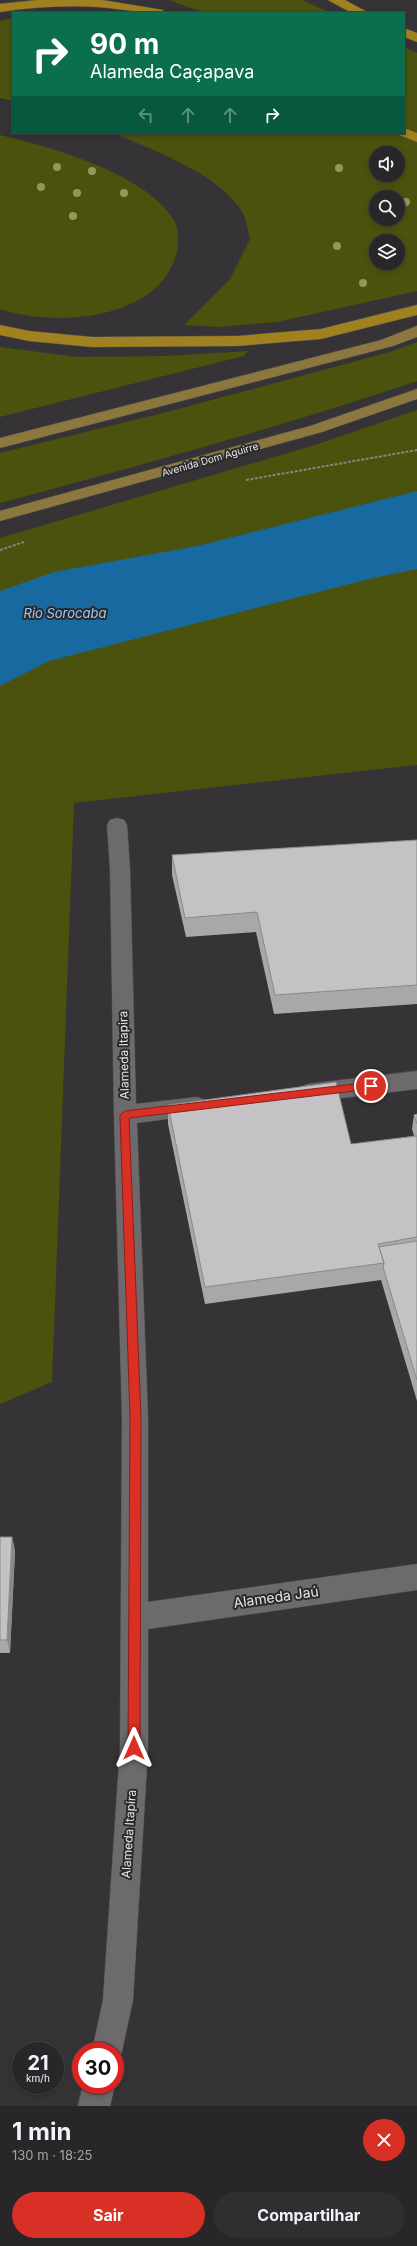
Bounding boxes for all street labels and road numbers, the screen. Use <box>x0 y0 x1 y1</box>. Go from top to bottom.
street label: Avenida Dom Aguirre <box>160 439 260 479</box>
street label: Alameda Itapira <box>115 1011 132 1099</box>
street label: Alameda Jaú <box>232 1582 320 1611</box>
street label: Alameda Itapira <box>118 1789 139 1879</box>

